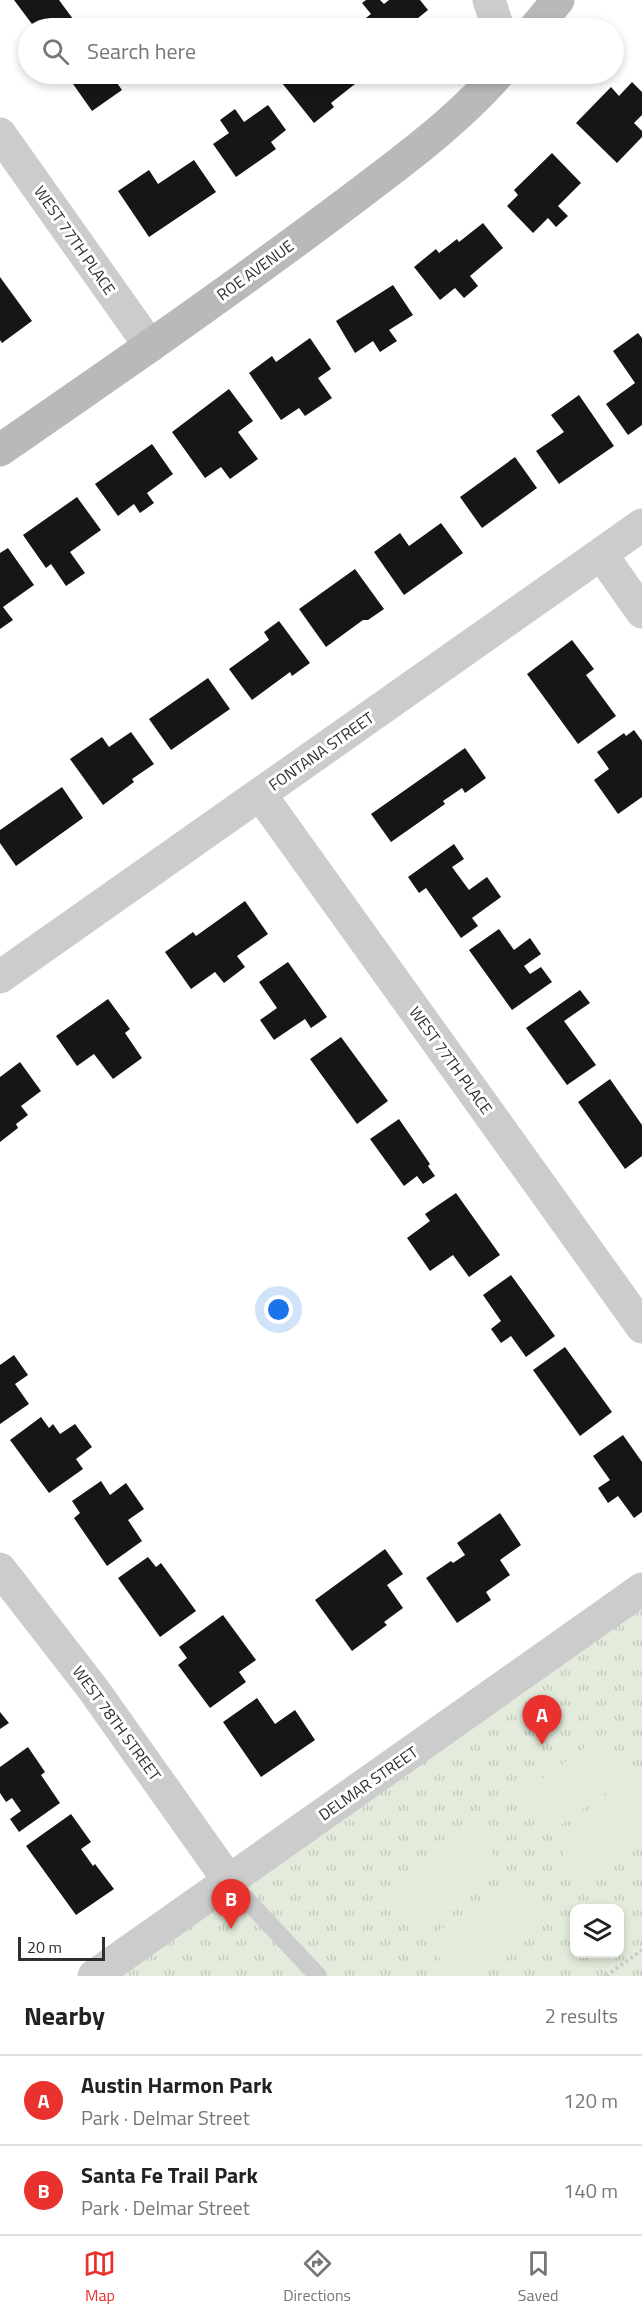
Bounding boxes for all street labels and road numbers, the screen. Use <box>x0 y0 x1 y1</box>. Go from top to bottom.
street label: WEST 77TH PLACE <box>28 181 122 300</box>
street label: ROE AVENUE <box>212 234 299 306</box>
street label: FONTANA STREET <box>263 705 379 796</box>
street label: WEST 77TH PLACE <box>404 1001 498 1119</box>
street label: WEST 78TH STREET <box>67 1660 167 1786</box>
street label: DELMAR STREET <box>314 1740 423 1826</box>

